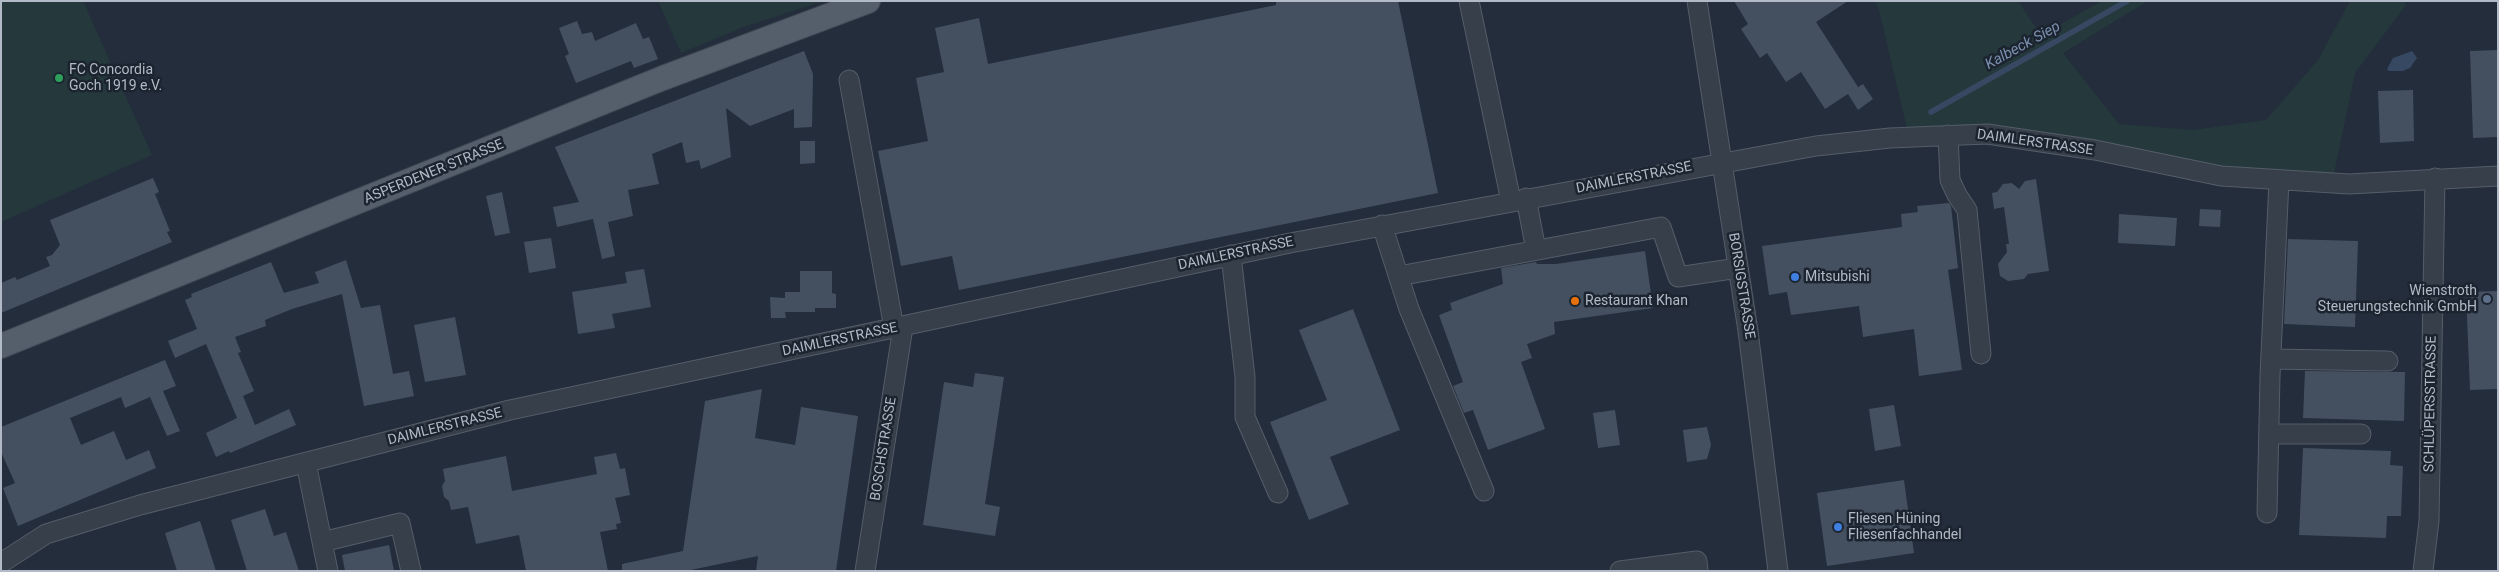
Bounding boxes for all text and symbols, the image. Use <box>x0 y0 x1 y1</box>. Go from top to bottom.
water label: Kalbeck Siep <box>1982 18 2064 74</box>
place label: FC Concordia Goch 1919 e.V. <box>69 62 162 94</box>
marker: FC Concordia Goch 1919 e.V. <box>53 72 65 84</box>
street label: DAIMLERSTRASSE <box>1976 127 2094 159</box>
street label: ASPERDENER STRASSE <box>362 136 506 208</box>
street label: DAIMLERSTRASSE <box>1575 159 1693 197</box>
street label: BORSIGSTRASSE <box>1724 232 1758 340</box>
street label: DAIMLERSTRASSE <box>1177 234 1295 274</box>
place label: Mitsubishi <box>1805 269 1870 285</box>
marker: Mitsubishi <box>1789 271 1801 283</box>
place label: Wienstroth Steuerungstechnik GmbH <box>2318 283 2477 316</box>
place label: Restaurant Khan <box>1585 293 1688 309</box>
marker: Wienstroth Steuerungstechnik GmbH <box>2481 293 2493 305</box>
marker: Restaurant Khan <box>1569 295 1581 307</box>
street label: DAIMLERSTRASSE <box>781 320 899 360</box>
street label: SCHLÜPERSSTRASSE <box>2421 336 2441 472</box>
street label: BOSCHSTRASSE <box>868 396 900 502</box>
street label: DAIMLERSTRASSE <box>386 405 504 449</box>
place label: Fliesen Hüning Fliesenfachhandel <box>1848 511 1962 544</box>
marker: Fliesen Hüning Fliesenfachhandel <box>1832 521 1844 533</box>

